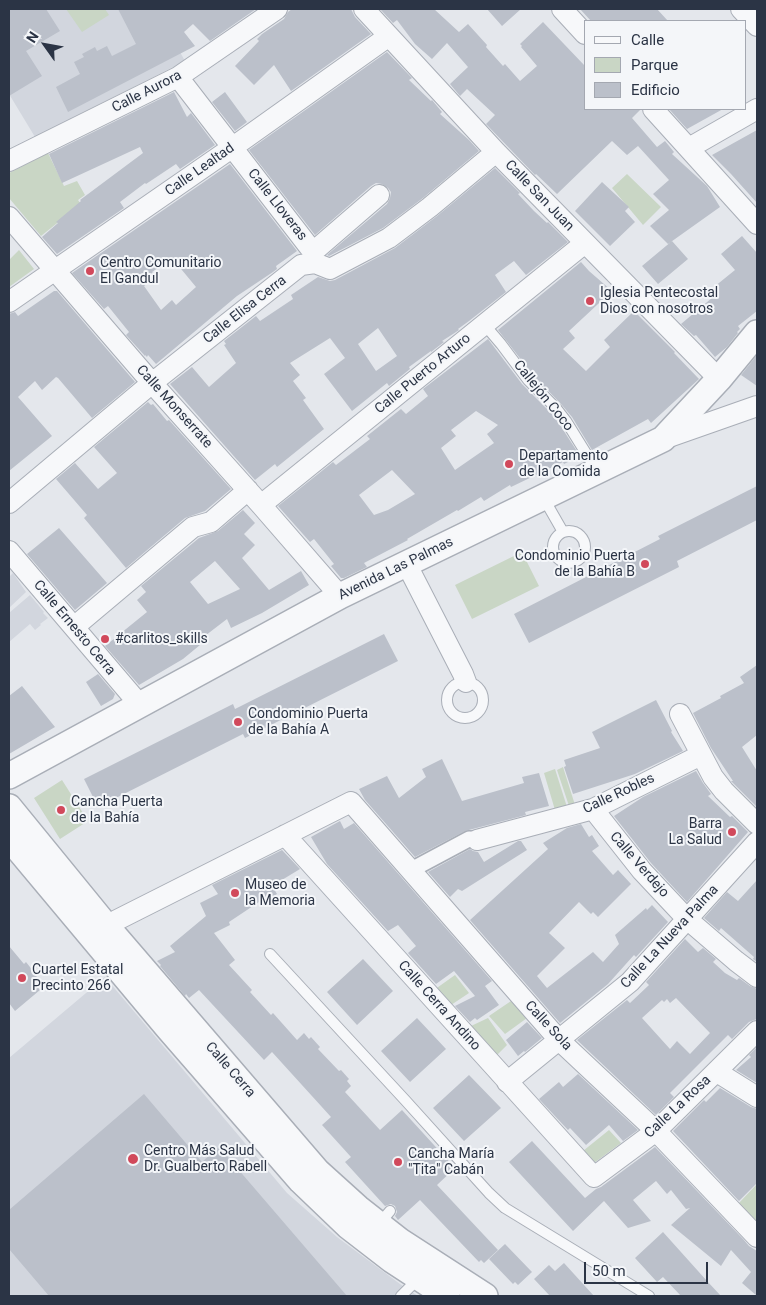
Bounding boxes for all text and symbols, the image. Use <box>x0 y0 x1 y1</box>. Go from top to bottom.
north arrow <box>20 20 70 70</box>
legend <box>584 20 746 110</box>
text: N <box>23 29 42 45</box>
text: Calle <box>631 31 664 49</box>
text: Parque <box>631 56 678 74</box>
street label: Calle Aurora <box>109 67 185 117</box>
text: Edificio <box>631 81 680 99</box>
street label: Calle Lealtad <box>162 140 238 200</box>
street label: Calle San Juan <box>501 157 577 235</box>
street label: Calle Lloveras <box>244 166 310 244</box>
place label: Centro Comunitario El Gandul <box>100 255 221 288</box>
marker: Centro Comunitario El Gandul <box>84 265 96 277</box>
street label: Calle Elisa Cerra <box>200 272 290 348</box>
place label: Iglesia Pentecostal Dios con nosotros <box>600 285 718 318</box>
marker: Iglesia Pentecostal Dios con nosotros <box>584 295 596 307</box>
street label: Calle Puerto Arturo <box>372 330 474 418</box>
street label: Callejón Coco <box>509 357 577 435</box>
street label: Calle Monserrate <box>132 362 216 452</box>
place label: Departamento de la Comida <box>519 448 608 481</box>
marker: Departamento de la Comida <box>503 458 515 470</box>
street label: Avenida Las Palmas <box>336 534 456 604</box>
place label: Condominio Puerta de la Bahía B <box>515 548 635 580</box>
marker: Condominio Puerta de la Bahía B <box>639 558 651 570</box>
street label: Calle Ernesto Cerra <box>29 577 119 679</box>
place label: #carlitos_skills <box>115 631 208 647</box>
marker: #carlitos_skills <box>99 633 111 645</box>
place label: Condominio Puerta de la Bahía A <box>248 706 368 739</box>
marker: Condominio Puerta de la Bahía A <box>232 716 244 728</box>
street label: Calle Robles <box>581 770 657 818</box>
place label: Cancha Puerta de la Bahía <box>71 794 163 826</box>
marker: Cancha Puerta de la Bahía <box>55 804 67 816</box>
place label: Barra La Salud <box>668 816 722 849</box>
marker: Barra La Salud <box>726 826 738 838</box>
street label: Calle Verdejo <box>606 829 672 901</box>
place label: Museo de la Memoria <box>245 877 315 910</box>
street label: Calle La Nueva Palma <box>618 882 722 992</box>
marker: Museo de la Memoria <box>229 887 241 899</box>
street label: Calle Cerra Andino <box>394 958 484 1054</box>
place label: Cuartel Estatal Precinto 266 <box>32 962 123 994</box>
marker: Cuartel Estatal Precinto 266 <box>16 972 28 984</box>
street label: Calle Sola <box>521 998 575 1054</box>
street label: Calle Cerra <box>201 1039 259 1101</box>
street label: Calle La Rosa <box>641 1072 715 1142</box>
place label: Centro Más Salud Dr. Gualberto Rabell <box>144 1143 267 1176</box>
place label: Cancha María "Tita" Cabán <box>408 1146 494 1178</box>
marker: Centro Más Salud Dr. Gualberto Rabell <box>126 1152 140 1166</box>
marker: Cancha María "Tita" Cabán <box>392 1156 404 1168</box>
scale bar <box>586 1252 710 1284</box>
text: 50 m <box>592 1262 626 1280</box>

